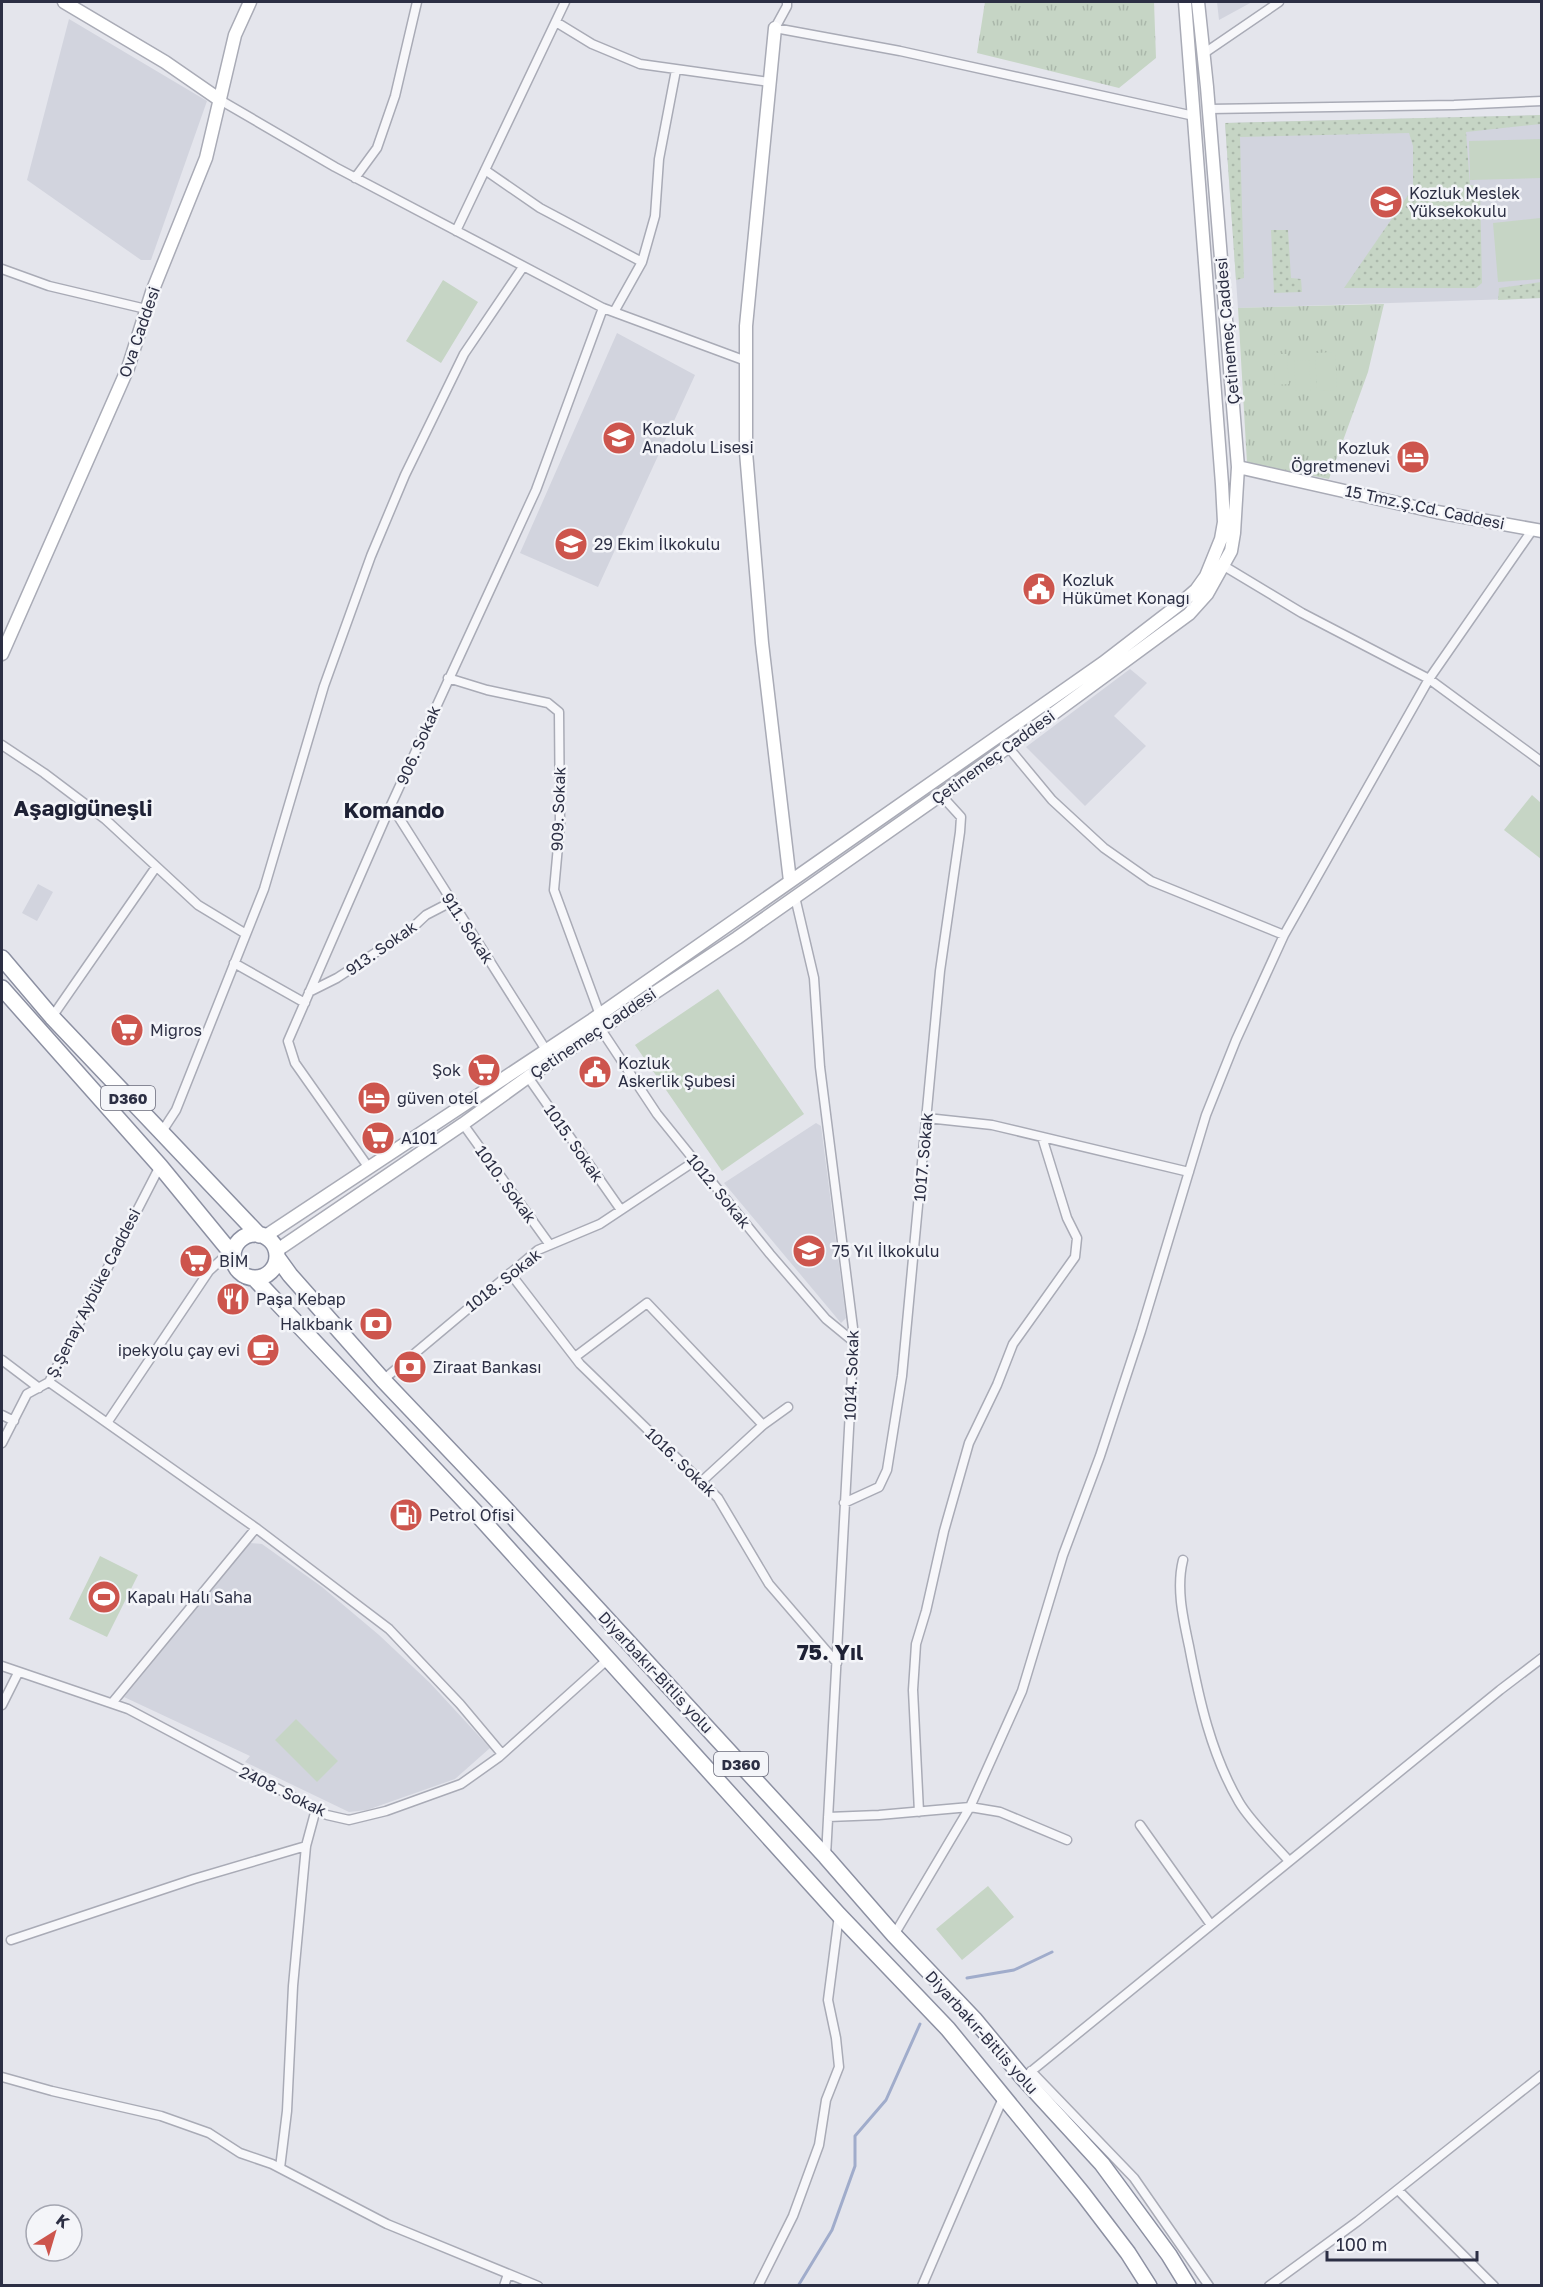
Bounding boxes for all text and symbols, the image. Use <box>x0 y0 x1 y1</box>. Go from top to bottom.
place label: Kozluk Meslek Yüksekokulu <box>1409 183 1520 221</box>
school or university icon: Kozluk Meslek Yüksekokulu <box>1368 184 1404 220</box>
street label: Çetinemeç Caddesi <box>1211 257 1243 405</box>
street label: Ova Caddesi <box>114 284 164 380</box>
place label: Kozluk Anadolu Lisesi <box>642 419 754 457</box>
school or university icon: Kozluk Anadolu Lisesi <box>601 420 637 456</box>
place label: Kozluk Öğretmenevi <box>1291 438 1390 476</box>
hotel icon: Kozluk Öğretmenevi <box>1395 439 1431 475</box>
street label: 15 Tmz.Ş.Cd. Caddesi <box>1343 480 1507 534</box>
school or university icon: 29 Ekim İlkokulu <box>553 526 589 562</box>
place label: 29 Ekim İlkokulu <box>594 534 720 554</box>
place label: Kozluk Hükümet Konağı <box>1062 570 1190 608</box>
public building icon: Kozluk Hükümet Konağı <box>1021 571 1057 607</box>
street label: 906. Sokak <box>392 702 444 788</box>
street label: Çetinemeç Caddesi <box>927 705 1059 809</box>
street label: 909. Sokak <box>547 766 569 852</box>
district label: Aşağıgüneşli <box>14 794 152 821</box>
district label: Komando <box>344 796 444 823</box>
street label: 911. Sokak <box>438 889 498 967</box>
street label: 913. Sokak <box>342 916 420 980</box>
street label: Çetinemeç Caddesi <box>526 983 660 1083</box>
supermarket icon: Migros <box>109 1012 145 1048</box>
place label: Migros <box>150 1020 202 1040</box>
supermarket icon: Şok <box>466 1052 502 1088</box>
place label: Kozluk Askerlik Şubesi <box>618 1053 736 1091</box>
public building icon: Kozluk Askerlik Şubesi <box>577 1054 613 1090</box>
place label: Şok <box>432 1060 461 1080</box>
hotel icon: güven otel <box>356 1080 392 1116</box>
road number: D360 <box>101 1086 155 1110</box>
place label: güven otel <box>397 1088 479 1108</box>
street label: 1015. Sokak <box>540 1100 608 1186</box>
street label: 1017. Sokak <box>909 1112 937 1202</box>
supermarket icon: A101 <box>360 1120 396 1156</box>
place label: A101 <box>401 1128 437 1148</box>
street label: 1010. Sokak <box>471 1141 541 1227</box>
street label: 1012. Sokak <box>683 1150 755 1232</box>
street label: Ş.Şenay Aybüke Caddesi <box>41 1205 145 1381</box>
school or university icon: 75 Yıl İlkokulu <box>791 1233 827 1269</box>
place label: 75 Yıl İlkokulu <box>832 1241 939 1261</box>
supermarket icon: BİM <box>178 1243 214 1279</box>
street label: 1018. Sokak <box>461 1244 545 1316</box>
place label: BİM <box>219 1251 249 1271</box>
restaurant icon: Paşa Kebap <box>215 1281 251 1317</box>
place label: Paşa Kebap <box>256 1289 346 1309</box>
bank icon: Halkbank <box>358 1306 394 1342</box>
place label: Halkbank <box>280 1314 353 1334</box>
street label: 1014. Sokak <box>839 1329 863 1421</box>
cafe icon: ipekyolu çay evi <box>245 1332 281 1368</box>
place label: ipekyolu çay evi <box>118 1340 240 1360</box>
bank icon: Ziraat Bankası <box>392 1349 428 1385</box>
place label: Ziraat Bankası <box>433 1357 542 1377</box>
street label: 1016. Sokak <box>641 1423 721 1501</box>
fuel station icon: Petrol Ofisi <box>388 1497 424 1533</box>
place label: Petrol Ofisi <box>429 1505 515 1525</box>
sports icon: Kapalı Halı Saha <box>86 1579 122 1615</box>
place label: Kapalı Halı Saha <box>127 1587 252 1607</box>
street label: Diyarbakır-Bitlis yolu <box>594 1607 718 1737</box>
district label: 75. Yıl <box>797 1638 863 1665</box>
road number: D360 <box>714 1752 768 1776</box>
street label: 2408. Sokak <box>236 1761 330 1821</box>
street label: Diyarbakır-Bitlis yolu <box>921 1966 1043 2098</box>
north arrow <box>24 2203 84 2263</box>
text: K <box>52 2210 74 2233</box>
scale bar <box>1327 2224 1477 2262</box>
text: 100 m <box>1336 2233 1387 2255</box>

